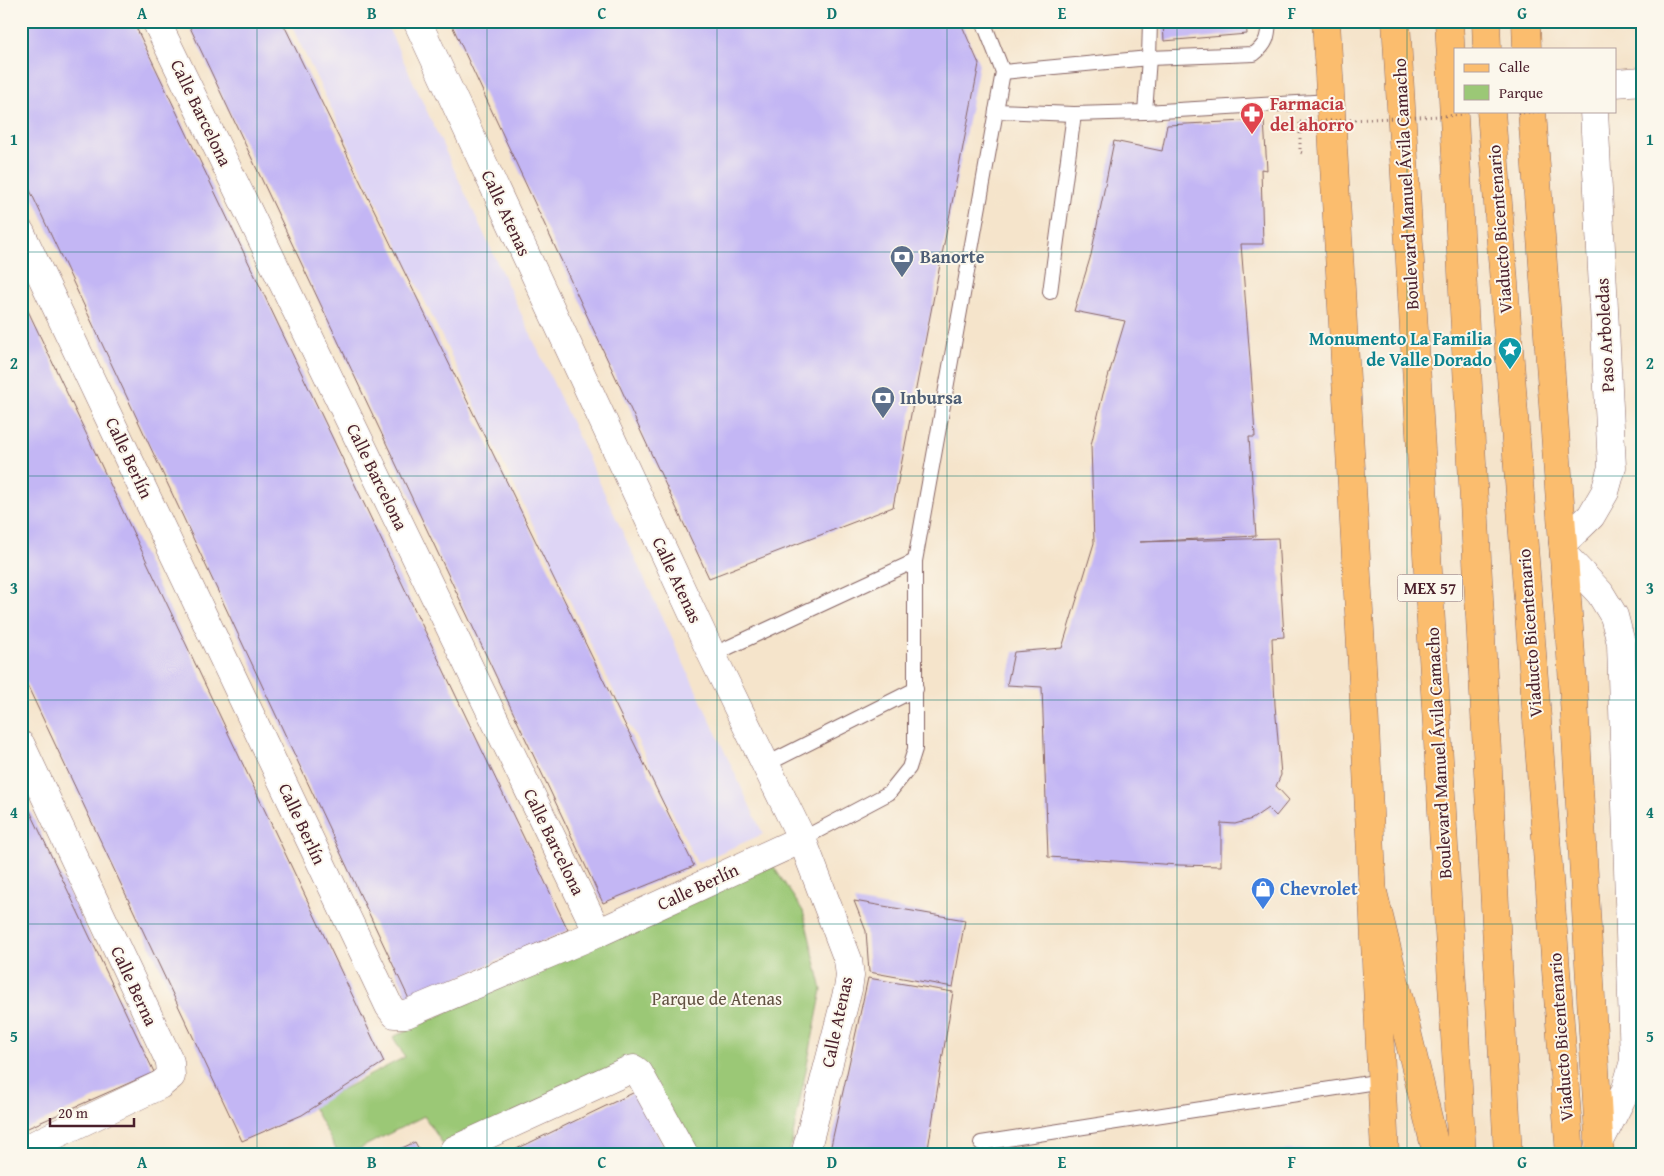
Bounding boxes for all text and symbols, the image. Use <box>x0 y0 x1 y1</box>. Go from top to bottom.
text: A <box>137 1 148 25</box>
text: B <box>367 1 377 25</box>
text: C <box>597 1 607 25</box>
text: D <box>827 1 837 25</box>
text: E <box>1058 1 1067 25</box>
text: F <box>1288 1 1296 25</box>
text: G <box>1517 1 1527 25</box>
legend <box>1454 48 1616 112</box>
street label: Calle Barcelona <box>164 55 239 171</box>
text: Calle <box>1499 56 1530 77</box>
street label: Boulevard Manuel Ávila Camacho <box>1385 57 1426 311</box>
text: Parque <box>1499 82 1543 103</box>
place label: Farmacia del ahorro <box>1270 90 1354 138</box>
pharmacy icon: Farmacia del ahorro <box>1239 101 1265 135</box>
text: 1 <box>10 127 18 151</box>
text: 1 <box>1646 127 1654 151</box>
street label: Viaducto Bicentenario <box>1480 144 1519 314</box>
street label: Calle Atenas <box>475 165 538 260</box>
place label: Banorte <box>920 243 985 270</box>
bank icon: Banorte <box>889 244 915 278</box>
street label: Paso Arboledas <box>1588 277 1621 393</box>
place label: Monumento La Familia de Valle Dorado <box>1309 325 1493 373</box>
place icon: Monumento La Familia de Valle Dorado <box>1497 336 1523 370</box>
text: 2 <box>10 351 18 375</box>
text: 2 <box>1646 351 1654 375</box>
place label: Inbursa <box>900 384 963 411</box>
bank icon: Inbursa <box>870 385 896 419</box>
street label: Calle Berlín <box>99 413 160 503</box>
street label: Calle Barcelona <box>340 419 415 535</box>
street label: Calle Atenas <box>646 532 709 627</box>
street label: Viaducto Bicentenario <box>1510 548 1549 718</box>
road number: MEX 57 <box>1398 574 1462 602</box>
text: 3 <box>10 576 18 600</box>
text: 3 <box>1646 576 1654 600</box>
street label: Boulevard Manuel Ávila Camacho <box>1418 626 1459 880</box>
street label: Calle Berlín <box>272 779 333 869</box>
street label: Calle Barcelona <box>517 784 592 900</box>
text: 4 <box>10 800 18 824</box>
text: 4 <box>1646 800 1654 824</box>
street label: Calle Berlín <box>653 856 743 917</box>
place label: Chevrolet <box>1280 875 1358 902</box>
shop icon: Chevrolet <box>1250 876 1276 910</box>
street label: Calle Berna <box>104 941 165 1031</box>
street label: Viaducto Bicentenario <box>1541 952 1580 1122</box>
street label: Calle Atenas <box>814 974 859 1070</box>
park label: Parque de Atenas <box>652 985 782 1012</box>
text: 5 <box>10 1024 18 1048</box>
text: 5 <box>1646 1024 1654 1048</box>
scale bar <box>50 1096 134 1128</box>
text: 20 m <box>58 1102 89 1123</box>
text: A <box>137 1150 148 1174</box>
text: B <box>367 1150 377 1174</box>
text: C <box>597 1150 607 1174</box>
text: D <box>827 1150 837 1174</box>
text: E <box>1058 1150 1067 1174</box>
text: F <box>1288 1150 1296 1174</box>
text: G <box>1517 1150 1527 1174</box>

